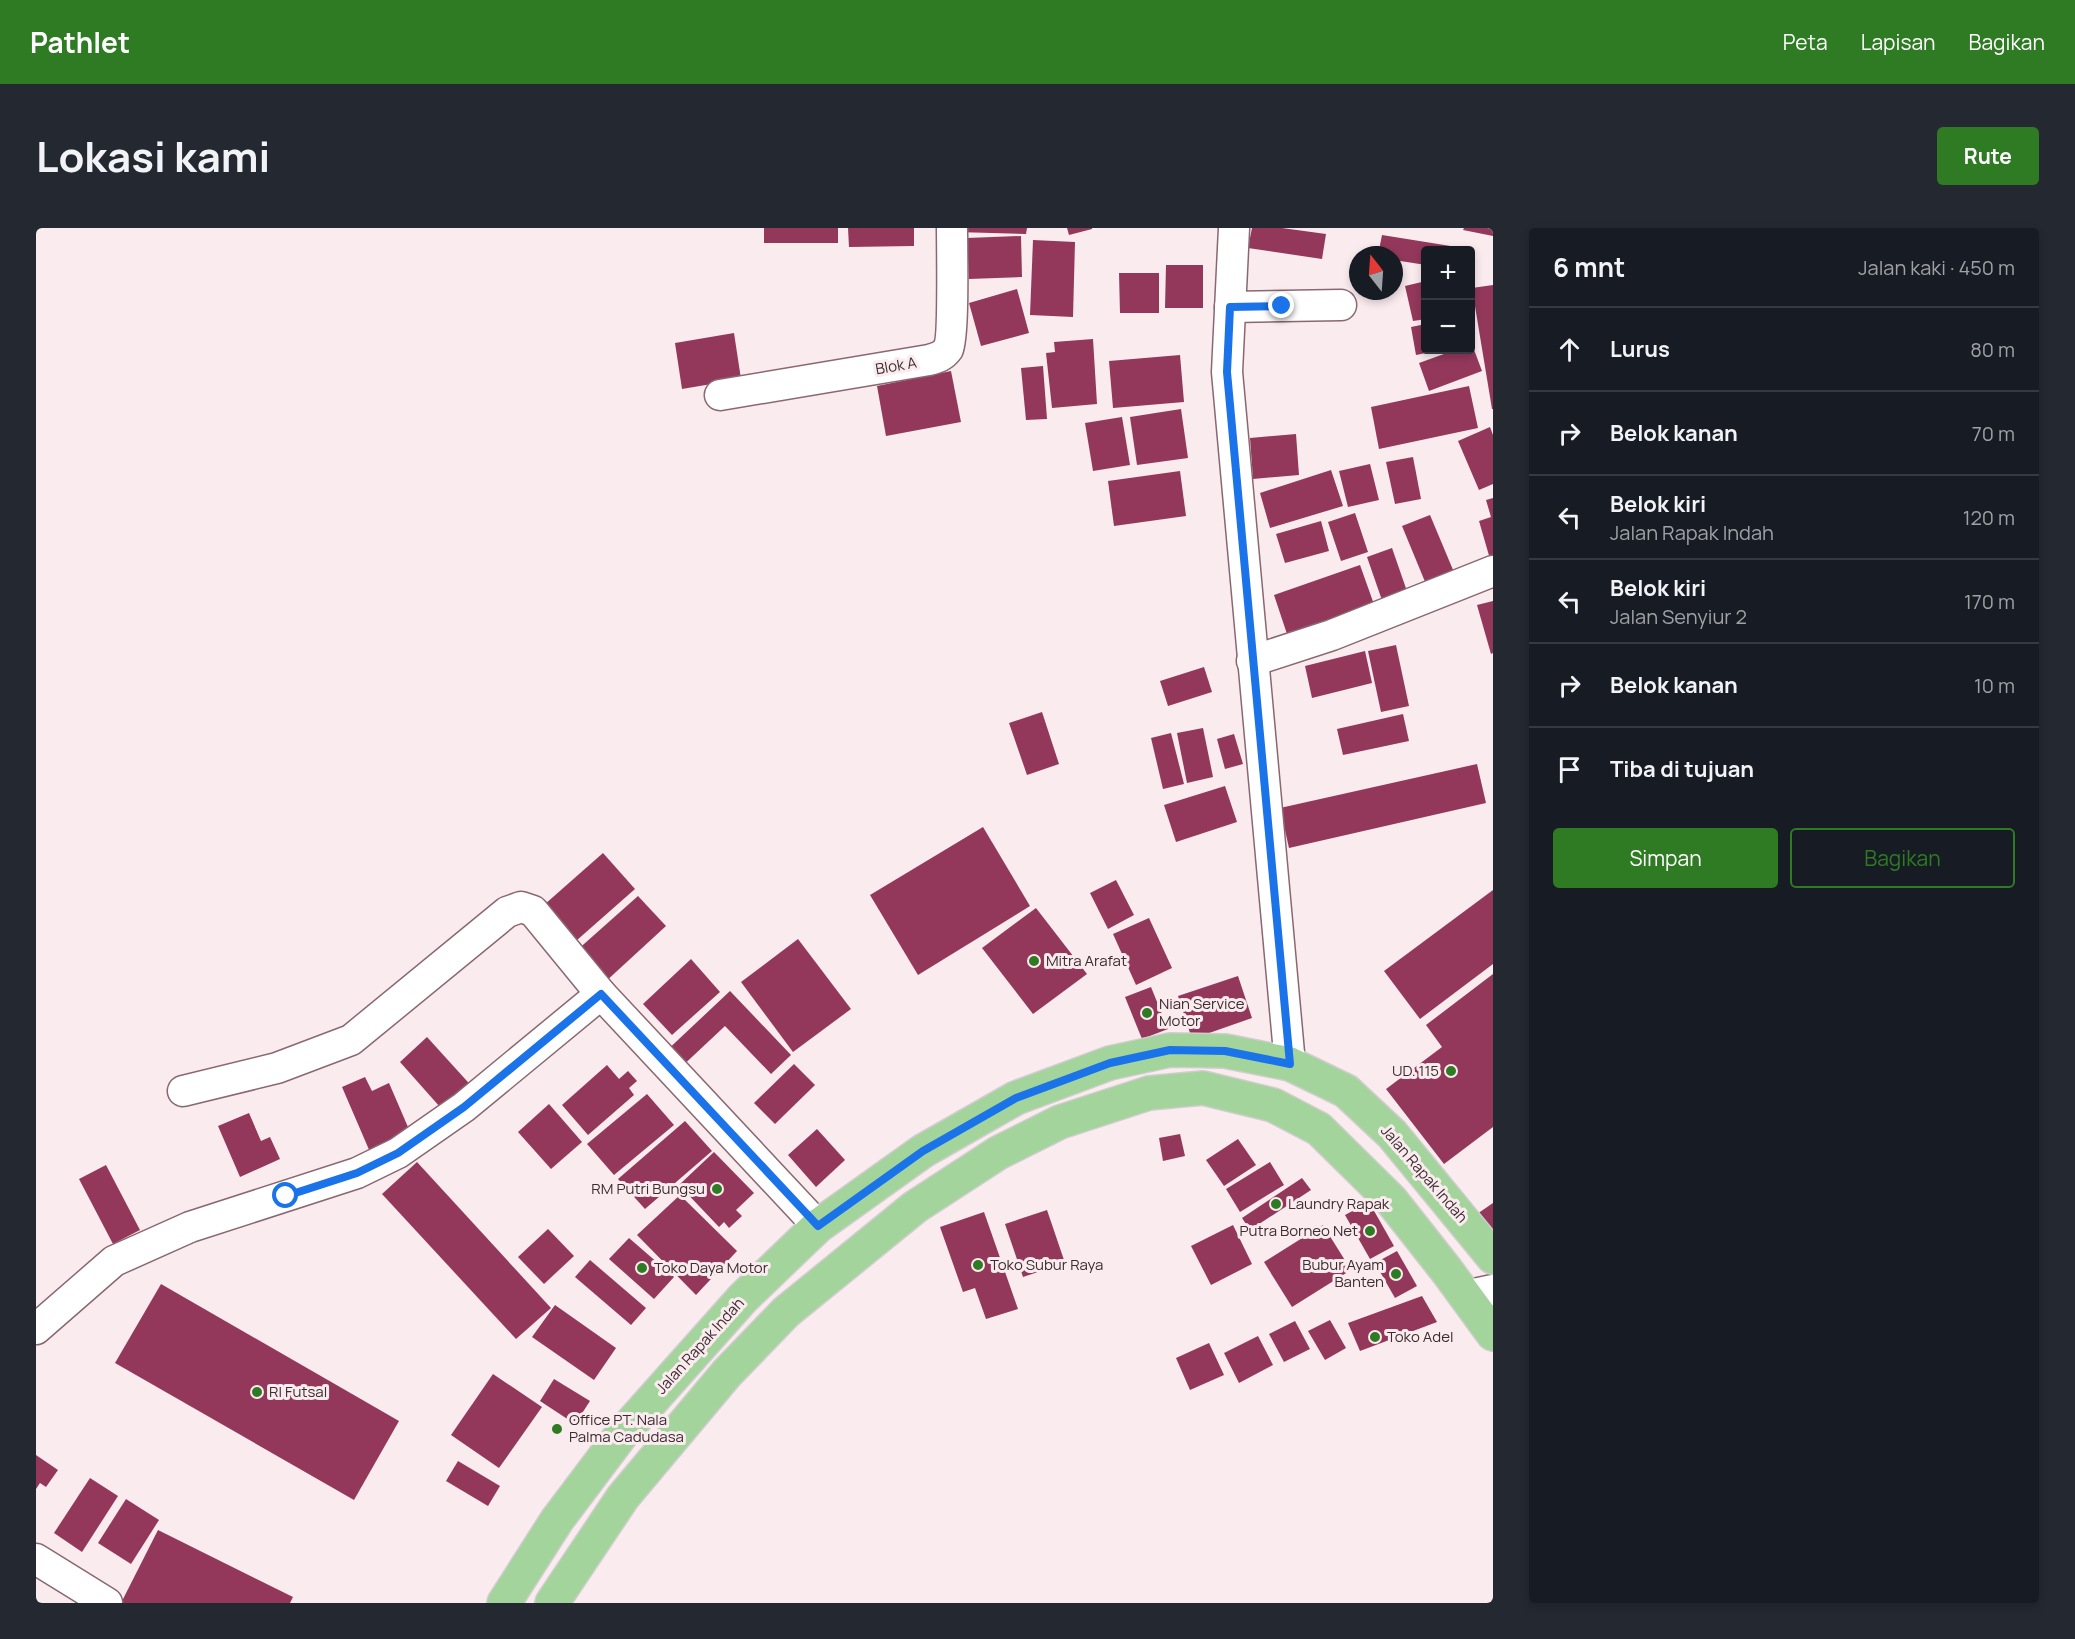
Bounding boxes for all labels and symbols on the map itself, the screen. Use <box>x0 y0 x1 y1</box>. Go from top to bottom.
north arrow <box>1349 246 1403 300</box>
route end <box>1268 292 1294 318</box>
street label: Blok A <box>874 351 919 379</box>
place label: Mitra Arafat <box>1046 950 1127 971</box>
marker: Mitra Arafat <box>1027 954 1041 968</box>
place label: Nian Service Motor <box>1159 993 1245 1031</box>
marker: Nian Service Motor <box>1140 1006 1154 1020</box>
place label: UD. 115 <box>1392 1060 1439 1081</box>
marker: UD. 115 <box>1444 1064 1458 1078</box>
street label: Jalan Rapak Indah <box>1376 1120 1473 1227</box>
place label: RM Putri Bungsu <box>591 1178 705 1199</box>
route start <box>272 1182 298 1208</box>
marker: RM Putri Bungsu <box>710 1182 724 1196</box>
place label: Laundry Rapak <box>1288 1193 1390 1214</box>
marker: Laundry Rapak <box>1269 1197 1283 1211</box>
place label: Putra Borneo Net <box>1240 1220 1358 1241</box>
marker: Putra Borneo Net <box>1363 1224 1377 1238</box>
place label: Toko Subur Raya <box>990 1254 1103 1275</box>
place label: Bubur Ayam Banten <box>1302 1254 1384 1292</box>
place label: Toko Daya Motor <box>654 1257 769 1278</box>
marker: Toko Subur Raya <box>971 1258 985 1272</box>
marker: Toko Daya Motor <box>635 1261 649 1275</box>
marker: Bubur Ayam Banten <box>1389 1267 1403 1281</box>
street label: Jalan Rapak Indah <box>651 1293 749 1398</box>
place label: Toko Adel <box>1387 1326 1453 1347</box>
marker: Toko Adel <box>1368 1330 1382 1344</box>
place label: RI Futsal <box>269 1381 327 1402</box>
marker: RI Futsal <box>250 1385 264 1399</box>
place label: Office PT. Nala Palma Cadudasa <box>569 1409 684 1447</box>
marker: Office PT. Nala Palma Cadudasa <box>550 1422 564 1436</box>

